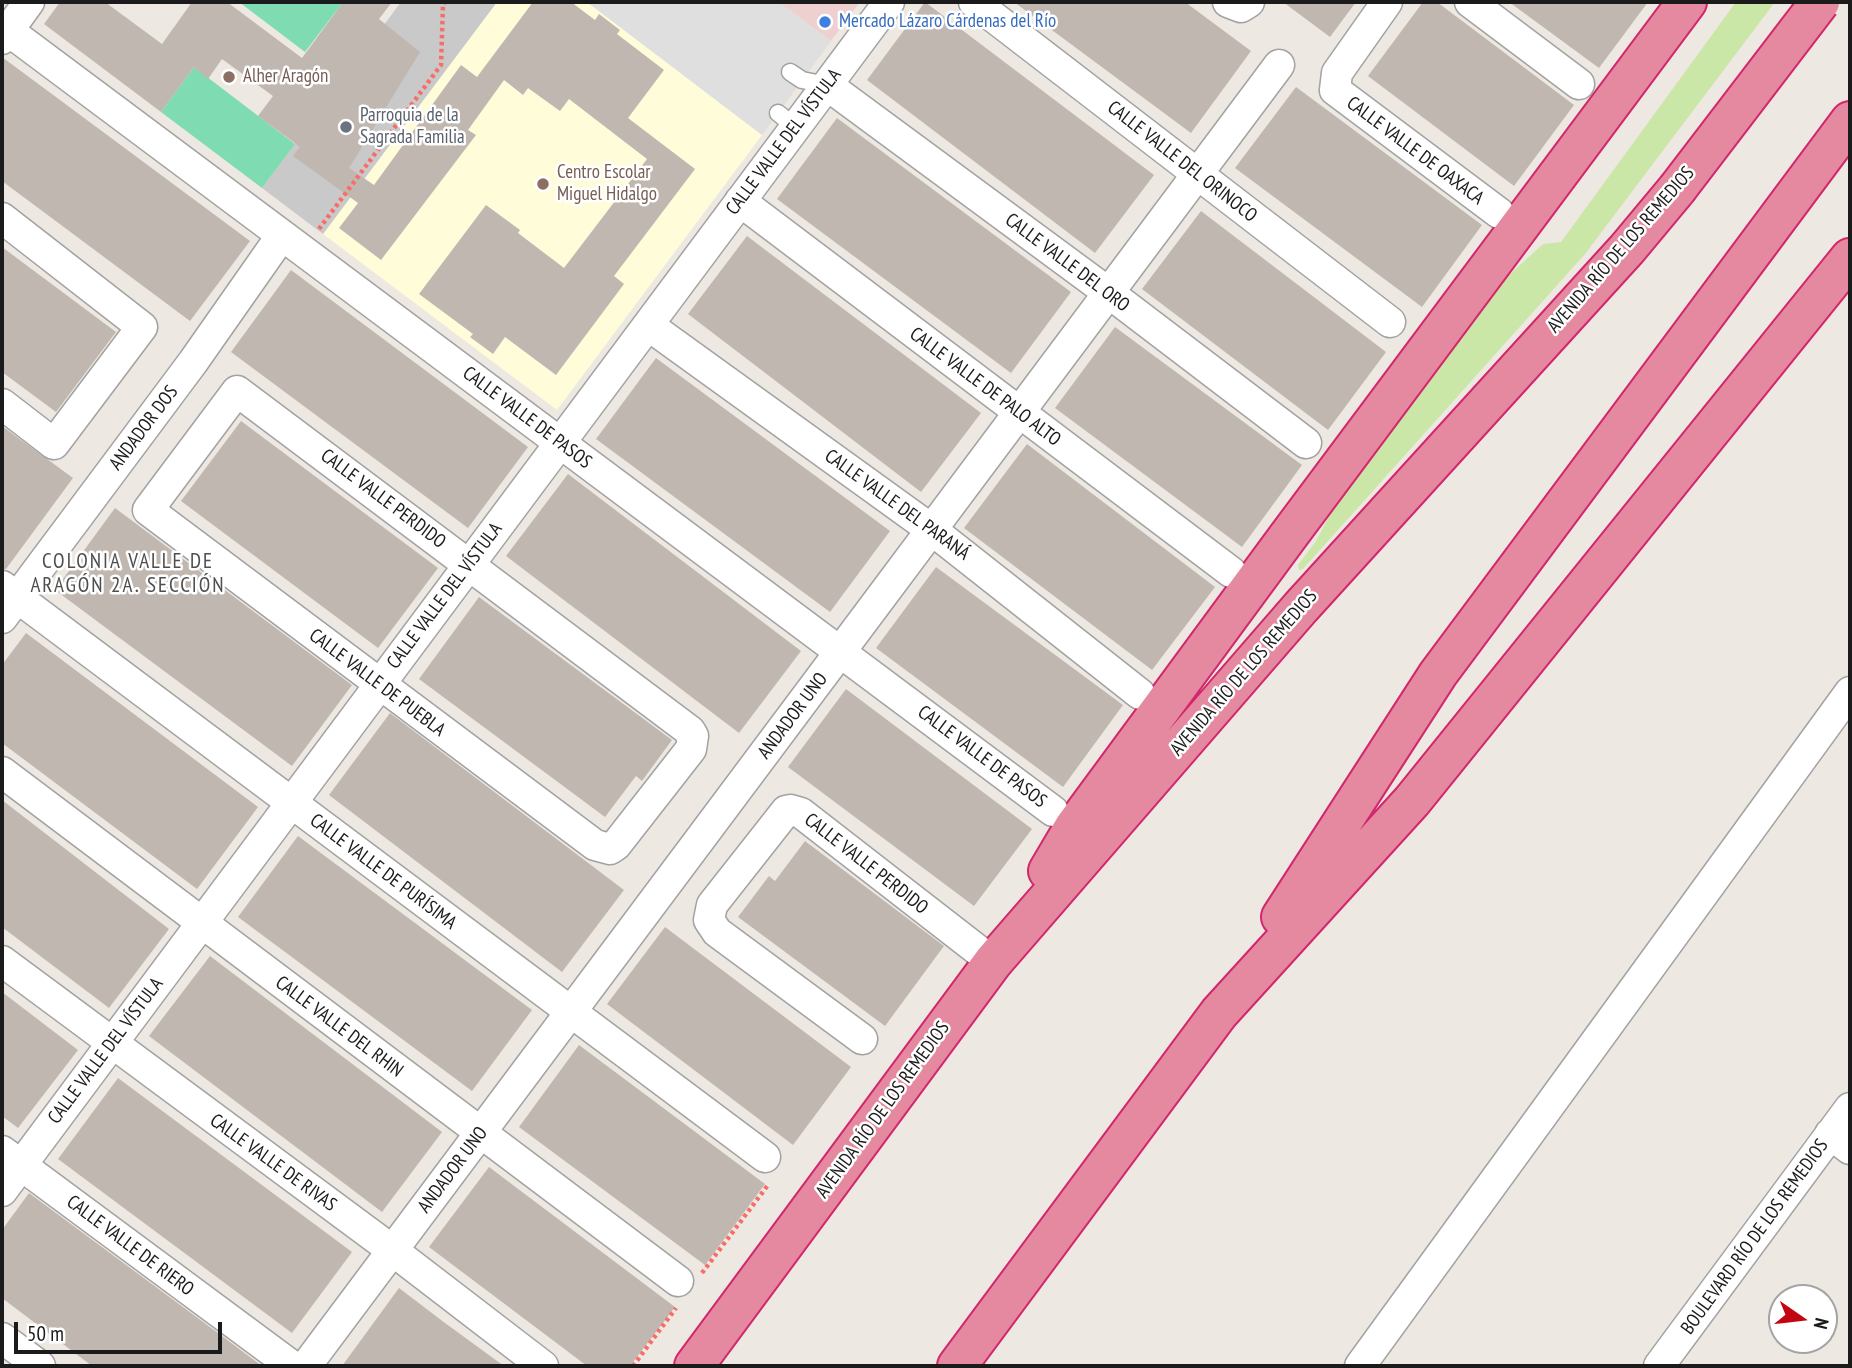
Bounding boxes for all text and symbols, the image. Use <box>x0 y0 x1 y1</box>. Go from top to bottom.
place label: Mercado Lázaro Cárdenas del Río <box>839 11 1056 33</box>
marker: Mercado Lázaro Cárdenas del Río <box>817 14 833 30</box>
street label: CALLE VALLE DEL VÍSTULA <box>722 64 846 220</box>
place label: Alher Aragón <box>243 66 328 88</box>
marker: Alher Aragón <box>221 69 237 85</box>
street label: CALLE VALLE DE OAXACA <box>1342 92 1488 210</box>
street label: CALLE VALLE DEL ORINOCO <box>1103 97 1261 227</box>
place label: Parroquia de la Sagrada Familia <box>360 105 465 149</box>
marker: Parroquia de la Sagrada Familia <box>338 119 354 135</box>
place label: Centro Escolar Miguel Hidalgo <box>557 162 657 206</box>
street label: AVENIDA RÍO DE LOS REMEDIOS <box>1543 162 1699 338</box>
marker: Centro Escolar Miguel Hidalgo <box>535 176 551 192</box>
street label: CALLE VALLE DEL ORO <box>1000 209 1134 317</box>
street label: CALLE VALLE DE PALO ALTO <box>905 323 1065 451</box>
street label: CALLE VALLE DE PASOS <box>458 362 596 474</box>
street label: ANDADOR DOS <box>105 381 183 475</box>
street label: CALLE VALLE PERDIDO <box>316 445 450 553</box>
street label: CALLE VALLE DEL PARANÁ <box>820 445 974 565</box>
street label: CALLE VALLE DEL VÍSTULA <box>383 518 507 674</box>
district label: COLONIA VALLE DE ARAGÓN 2A. SECCIÓN <box>33 549 223 599</box>
street label: AVENIDA RÍO DE LOS REMEDIOS <box>1166 585 1322 761</box>
street label: CALLE VALLE DE PUEBLA <box>304 624 450 742</box>
street label: ANDADOR UNO <box>753 668 833 764</box>
street label: CALLE VALLE DE PASOS <box>913 701 1051 813</box>
street label: CALLE VALLE DE PURÍSIMA <box>305 809 461 935</box>
street label: CALLE VALLE PERDIDO <box>800 809 932 919</box>
street label: CALLE VALLE DEL RHIN <box>271 972 407 1082</box>
street label: CALLE VALLE DEL VÍSTULA <box>44 973 168 1129</box>
street label: AVENIDA RÍO DE LOS REMEDIOS <box>811 1017 955 1203</box>
street label: CALLE VALLE DE RIVAS <box>205 1109 341 1217</box>
street label: ANDADOR UNO <box>413 1122 493 1218</box>
street label: BOULEVARD RÍO DE LOS REMEDIOS <box>1677 1135 1833 1339</box>
street label: CALLE VALLE DE RIERO <box>62 1191 198 1301</box>
north arrow <box>1768 1284 1838 1354</box>
scale bar <box>18 1308 226 1352</box>
text: N <box>1809 1316 1834 1331</box>
text: 50 m <box>27 1320 64 1347</box>

